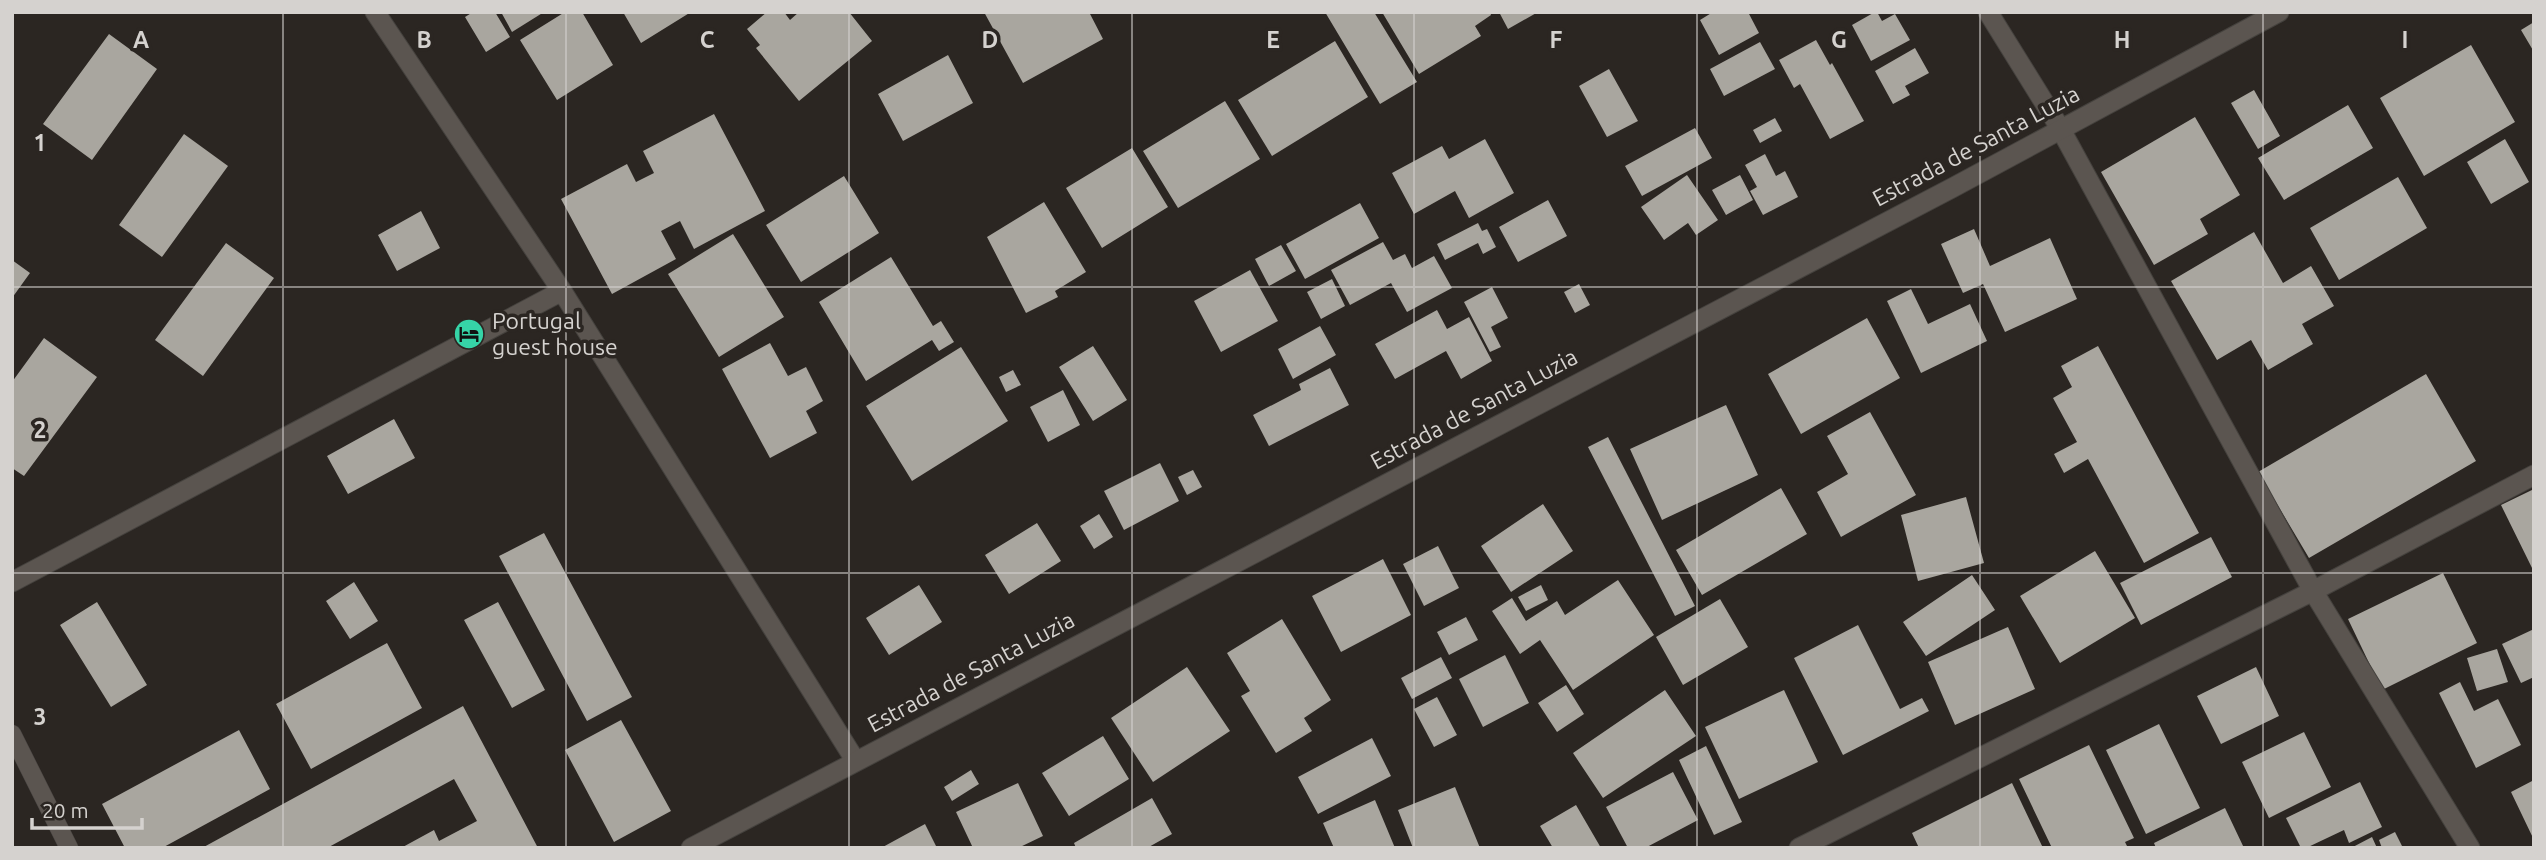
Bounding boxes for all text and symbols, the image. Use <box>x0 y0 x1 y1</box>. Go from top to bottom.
text: A <box>133 27 149 52</box>
text: B <box>416 27 432 52</box>
text: C <box>700 27 715 52</box>
text: D <box>982 27 998 52</box>
text: E <box>1266 27 1280 52</box>
text: F <box>1550 27 1563 52</box>
text: G <box>1831 27 1847 52</box>
text: H <box>2114 27 2130 52</box>
text: I <box>2402 27 2408 52</box>
street label: Estrada de Santa Luzia <box>1868 80 2083 211</box>
text: 1 <box>34 130 46 155</box>
place label: Portugal guest house <box>492 308 618 359</box>
hotel icon: Portugal guest house <box>452 317 486 351</box>
street label: Estrada de Santa Luzia <box>1366 343 1581 474</box>
text: 2 <box>34 417 46 442</box>
street label: Estrada de Santa Luzia <box>863 606 1078 737</box>
text: 3 <box>34 704 46 729</box>
scale bar <box>32 786 142 830</box>
text: 20 m <box>42 798 89 822</box>

